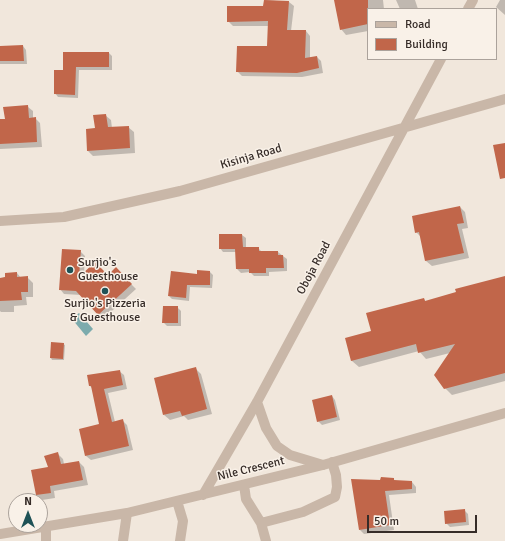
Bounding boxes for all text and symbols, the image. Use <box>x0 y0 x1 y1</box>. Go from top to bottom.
legend <box>367 8 497 60</box>
text: Road <box>405 17 431 32</box>
text: Building <box>405 37 448 52</box>
street label: Kisinja Road <box>219 141 283 173</box>
street label: Oboja Road <box>294 239 334 297</box>
place label: Surjio's Guesthouse <box>78 256 138 284</box>
marker: Surjio's Guesthouse <box>65 265 75 275</box>
marker: Surjio's Pizzeria & Guesthouse <box>100 286 110 296</box>
place label: Surjio's Pizzeria & Guesthouse <box>64 297 146 325</box>
street label: Nile Crescent <box>216 454 286 484</box>
north arrow <box>8 493 48 533</box>
text: N <box>24 495 32 508</box>
scale bar <box>369 507 479 533</box>
text: 50 m <box>374 514 399 529</box>

